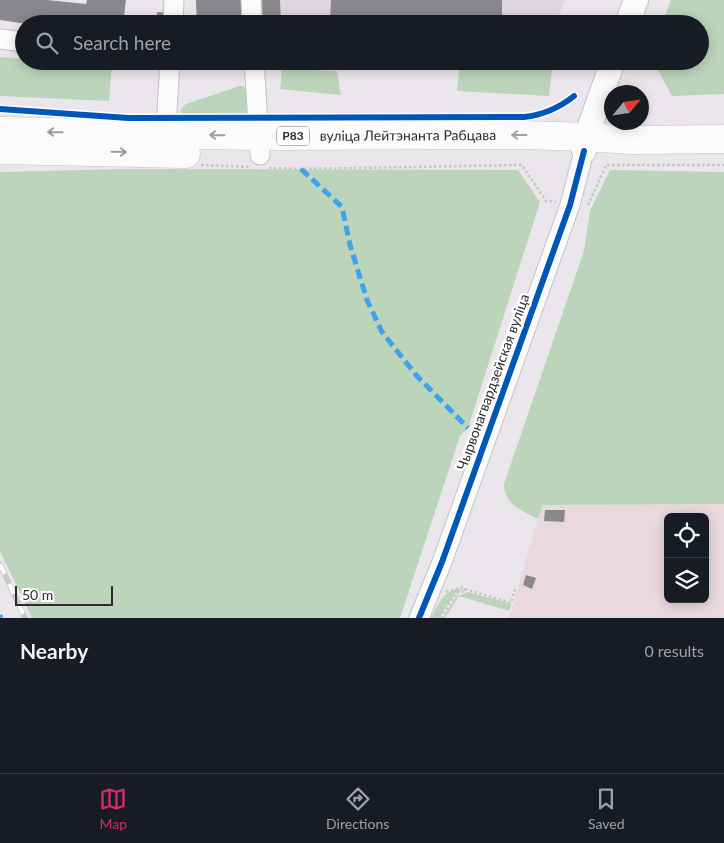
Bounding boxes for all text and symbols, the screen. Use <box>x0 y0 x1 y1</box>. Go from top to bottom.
search box <box>15 15 709 70</box>
icon: search <box>33 29 61 57</box>
text: Search here <box>73 31 171 54</box>
north arrow <box>604 85 649 130</box>
road number: Р83 <box>277 126 309 146</box>
street label: вуліца Лейтэнанта Рабцава <box>320 126 496 144</box>
one-way arrow <box>47 127 63 137</box>
one-way arrow <box>512 130 528 140</box>
one-way arrow <box>209 131 225 140</box>
one-way arrow <box>110 148 126 157</box>
street label: Чырвонагвардзейская вуліца <box>453 291 532 472</box>
map controls <box>664 513 709 603</box>
button: locate <box>664 513 709 558</box>
button: layers <box>664 558 709 603</box>
scale bar <box>15 583 112 606</box>
text: 50 m <box>22 586 53 603</box>
text: Nearby <box>20 638 88 663</box>
text: 0 results <box>644 641 704 660</box>
tab: Map <box>99 785 127 832</box>
tab: Directions <box>326 785 389 832</box>
tab: Saved <box>588 785 625 832</box>

